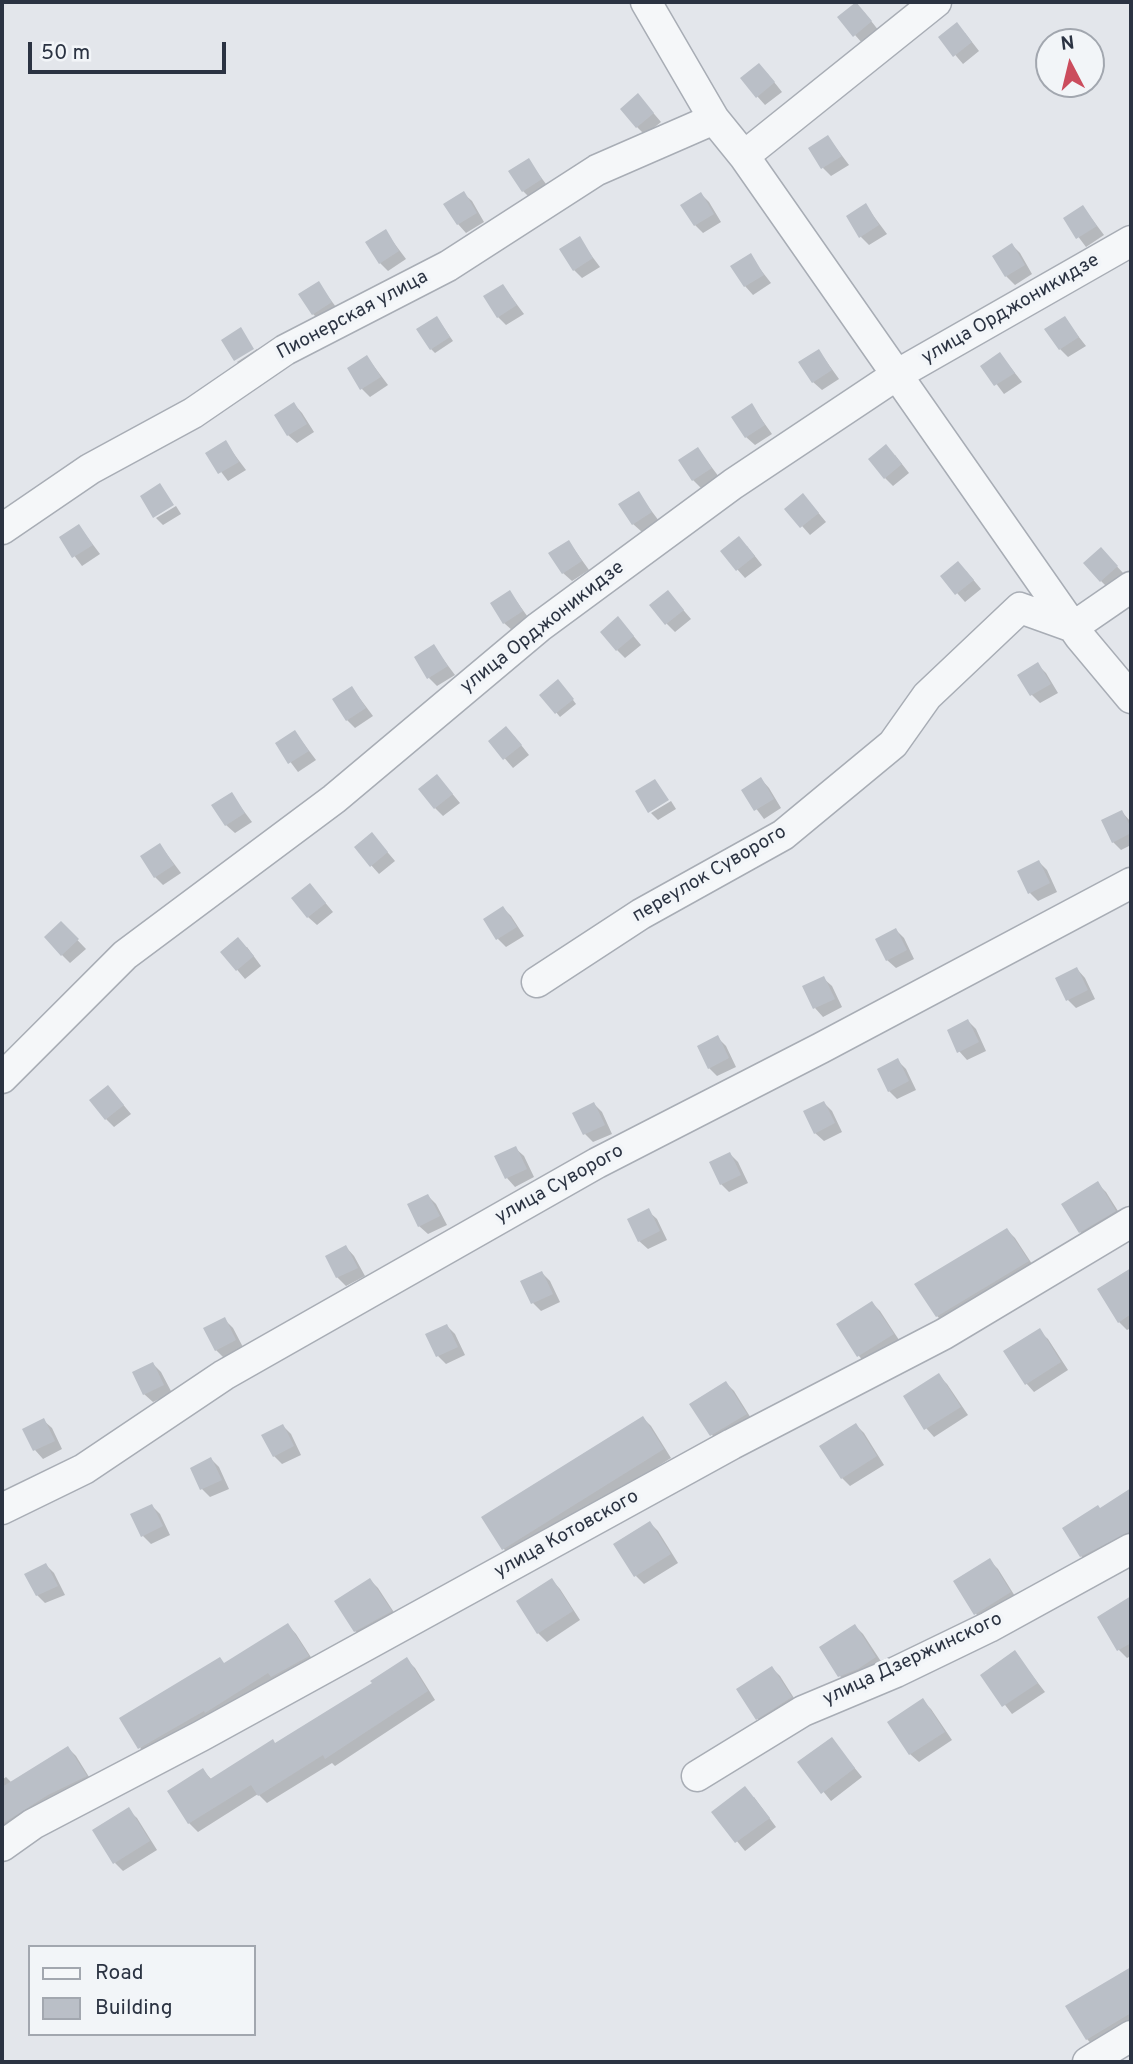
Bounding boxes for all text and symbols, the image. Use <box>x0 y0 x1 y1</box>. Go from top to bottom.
scale bar <box>32 28 229 72</box>
north arrow <box>1035 28 1105 98</box>
text: N <box>1059 31 1076 57</box>
text: 50 m <box>41 40 90 67</box>
street label: улица Орджоникидзе <box>918 250 1104 370</box>
street label: Пионерская улица <box>274 267 432 365</box>
street label: улица Орджоникидзе <box>457 557 629 699</box>
street label: переулок Суворого <box>629 822 791 928</box>
street label: улица Суворого <box>492 1140 628 1230</box>
street label: улица Котовского <box>491 1486 643 1584</box>
street label: улица Дзержинского <box>820 1608 1006 1712</box>
legend <box>28 1945 256 2036</box>
text: Road <box>95 1960 144 1987</box>
text: Building <box>95 1995 173 2022</box>

